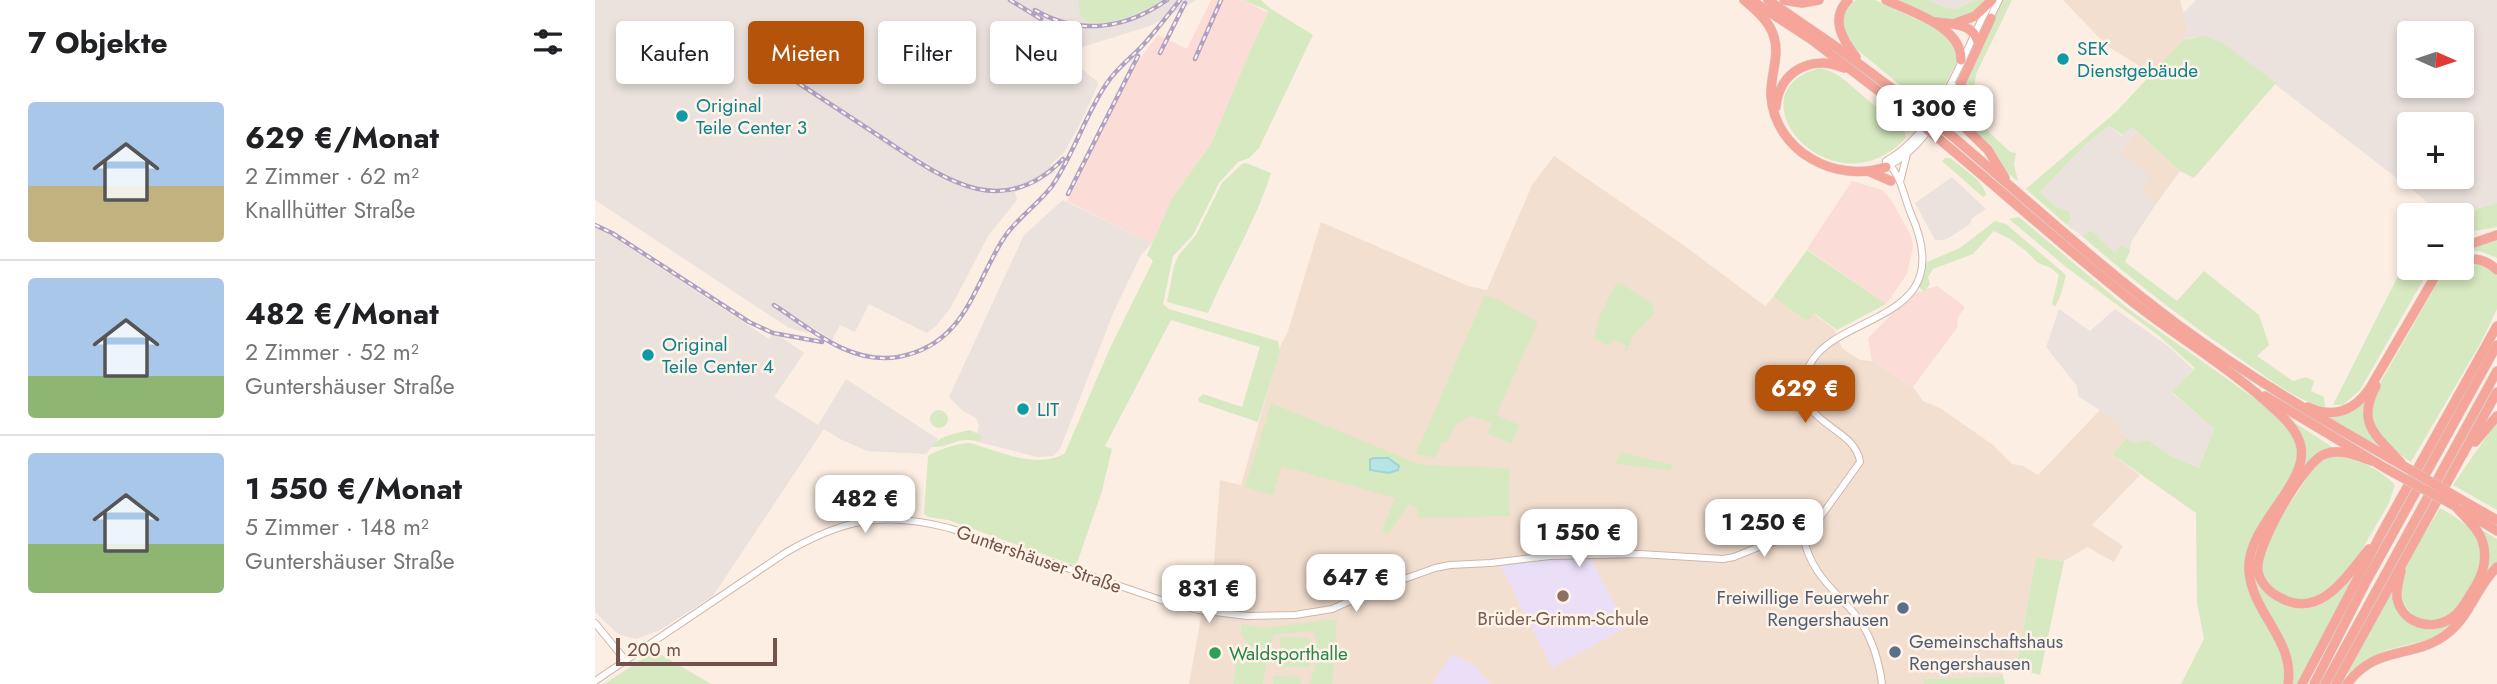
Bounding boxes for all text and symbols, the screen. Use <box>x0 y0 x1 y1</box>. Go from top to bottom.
text: 7 Objekte <box>28 21 168 64</box>
chip: Kaufen <box>616 21 734 84</box>
chip: Mieten <box>748 21 864 84</box>
chip: Filter <box>878 21 976 84</box>
chip: Neu <box>990 21 1082 84</box>
north arrow <box>2397 21 2475 98</box>
map controls <box>2397 21 2474 280</box>
icon: filters <box>529 23 567 61</box>
place label: SEK Dienstgebäude <box>2077 35 2198 84</box>
marker: SEK Dienstgebäude <box>2055 51 2071 67</box>
pin: 1 300 € <box>1870 86 2000 145</box>
text: 1 300 € <box>1892 91 1978 125</box>
place label: Original Teile Center 3 <box>696 92 807 141</box>
marker: Original Teile Center 3 <box>674 108 690 124</box>
button: + <box>2397 112 2474 189</box>
text: 629 €/Monat <box>245 116 439 159</box>
icon: home <box>84 130 168 214</box>
text: 2 Zimmer · 62 m² <box>245 159 419 193</box>
text: Knallhütter Straße <box>245 193 415 227</box>
button: − <box>2397 203 2474 280</box>
text: 482 €/Monat <box>245 292 439 335</box>
icon: home <box>84 306 168 390</box>
place label: Original Teile Center 4 <box>662 331 774 380</box>
text: 2 Zimmer · 52 m² <box>245 335 419 369</box>
marker: Original Teile Center 4 <box>640 347 656 363</box>
pin: 629 € <box>1756 366 1854 425</box>
text: Guntershäuser Straße <box>245 369 455 403</box>
text: 629 € <box>1771 371 1839 405</box>
place label: LIT <box>1037 396 1059 423</box>
marker: LIT <box>1015 401 1031 417</box>
text: 1 550 €/Monat <box>245 467 462 510</box>
pin: 482 € <box>816 476 914 535</box>
icon: home <box>84 481 168 565</box>
text: 482 € <box>831 481 899 515</box>
pin: 1 250 € <box>1699 500 1829 559</box>
text: 1 250 € <box>1721 505 1807 539</box>
text: 5 Zimmer · 148 m² <box>245 510 429 544</box>
pin: 1 550 € <box>1514 510 1644 569</box>
text: 1 550 € <box>1536 515 1622 549</box>
street label: Guntershäuser Straße <box>953 518 1125 600</box>
text: Guntershäuser Straße <box>245 544 455 578</box>
pin: 647 € <box>1307 554 1405 614</box>
text: 647 € <box>1322 560 1390 594</box>
pin: 831 € <box>1160 566 1258 625</box>
text: 831 € <box>1178 571 1240 605</box>
place label: Freiwillige Feuerwehr Rengershausen <box>1717 584 1889 633</box>
marker: Brüder-Grimm-Schule <box>1555 588 1571 604</box>
marker: Freiwillige Feuerwehr Rengershausen <box>1895 600 1911 616</box>
place label: Brüder-Grimm-Schule <box>1477 605 1649 632</box>
place label: Gemeinschaftshaus Rengershausen <box>1909 628 2064 677</box>
scale bar <box>616 635 777 667</box>
text: 200 m <box>627 636 681 663</box>
place label: Waldsporthalle <box>1229 640 1348 667</box>
marker: Gemeinschaftshaus Rengershausen <box>1887 644 1903 660</box>
marker: Waldsporthalle <box>1207 645 1223 661</box>

